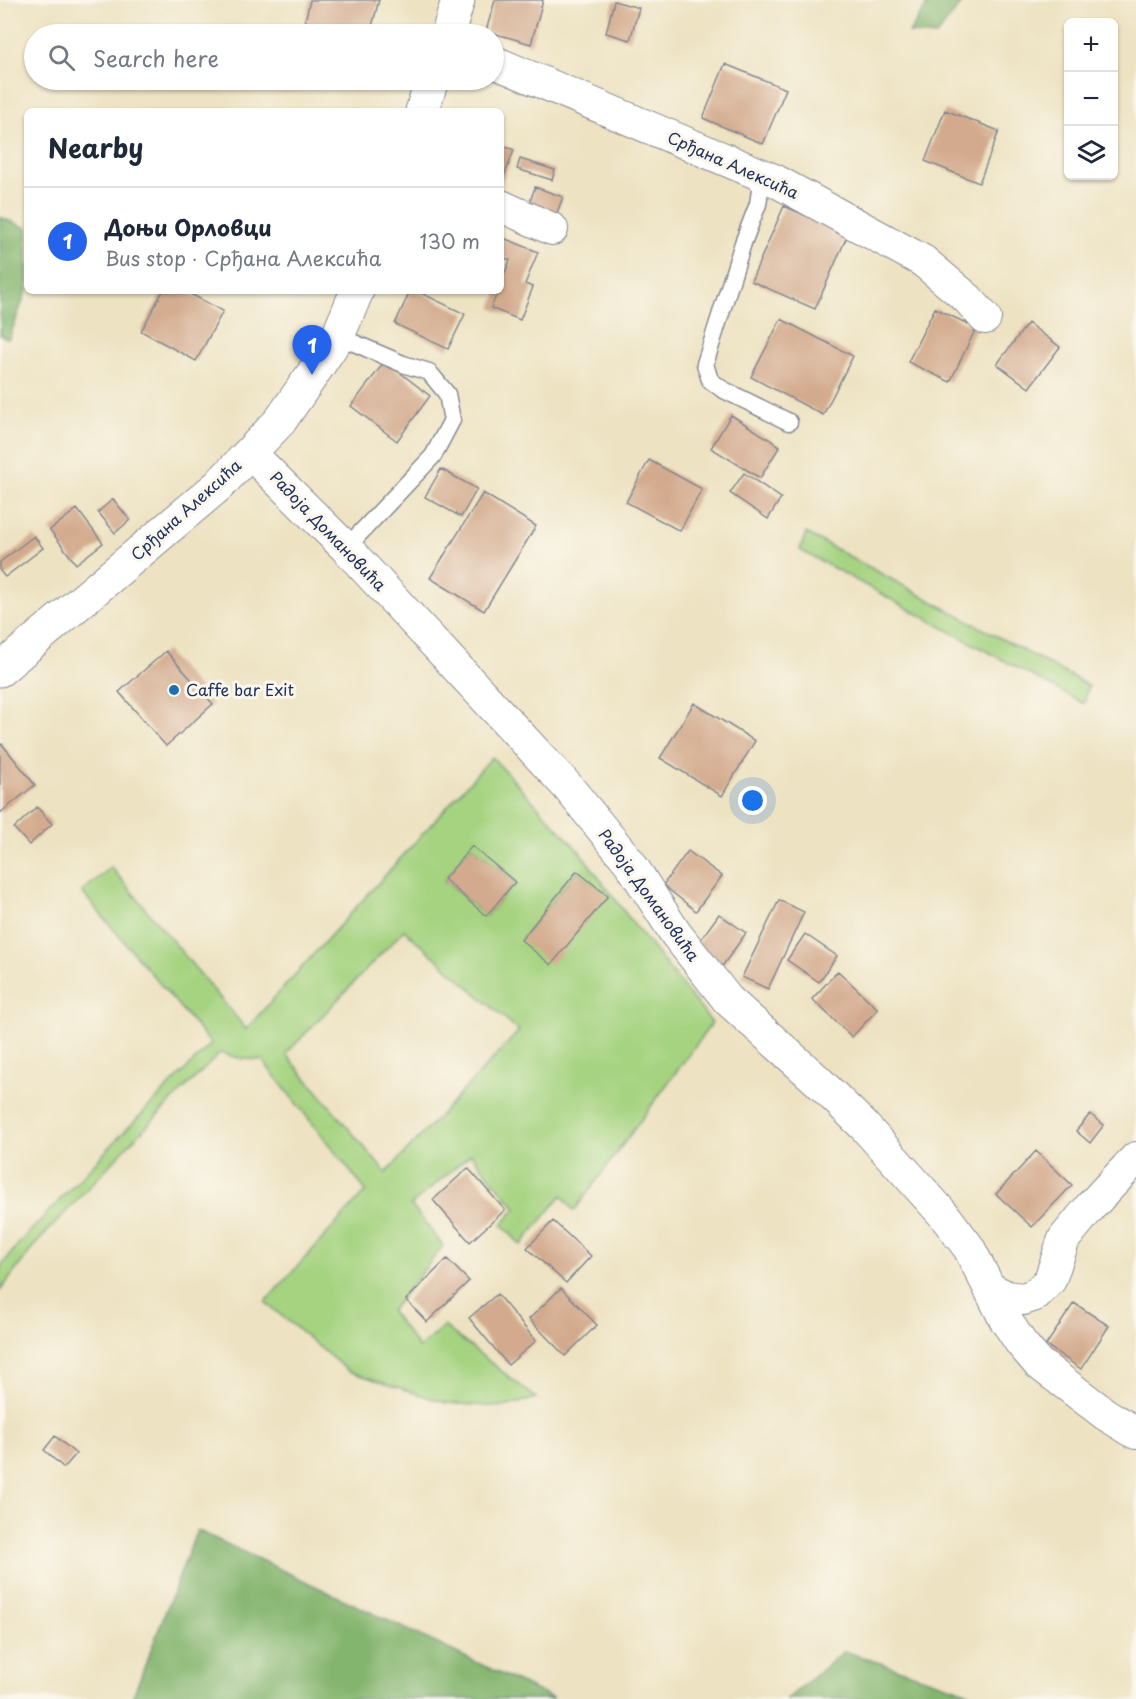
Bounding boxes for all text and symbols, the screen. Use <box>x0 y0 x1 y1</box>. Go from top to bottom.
map controls <box>1064 18 1118 180</box>
button: + <box>1064 18 1118 72</box>
search box <box>24 24 504 90</box>
icon: search <box>45 41 78 74</box>
text: Search here <box>93 41 219 74</box>
button: − <box>1064 72 1118 126</box>
street label: Срђана Алексића <box>664 124 803 204</box>
button: layers <box>1064 126 1118 180</box>
text: Nearby <box>48 128 143 167</box>
text: Доњи Орловци <box>105 210 272 243</box>
text: 1 <box>63 226 72 256</box>
text: 130 m <box>420 226 480 256</box>
text: Bus stop · Срђана Алексића <box>105 243 381 273</box>
pin: 1 <box>292 326 332 375</box>
street label: Срђана Алексића <box>125 453 246 566</box>
street label: Радоја Домановића <box>265 465 392 596</box>
place label: Caffe bar Exit <box>186 677 295 701</box>
marker: Caffe bar Exit <box>167 683 181 697</box>
your location <box>738 786 767 815</box>
street label: Радоја Домановића <box>594 823 706 966</box>

